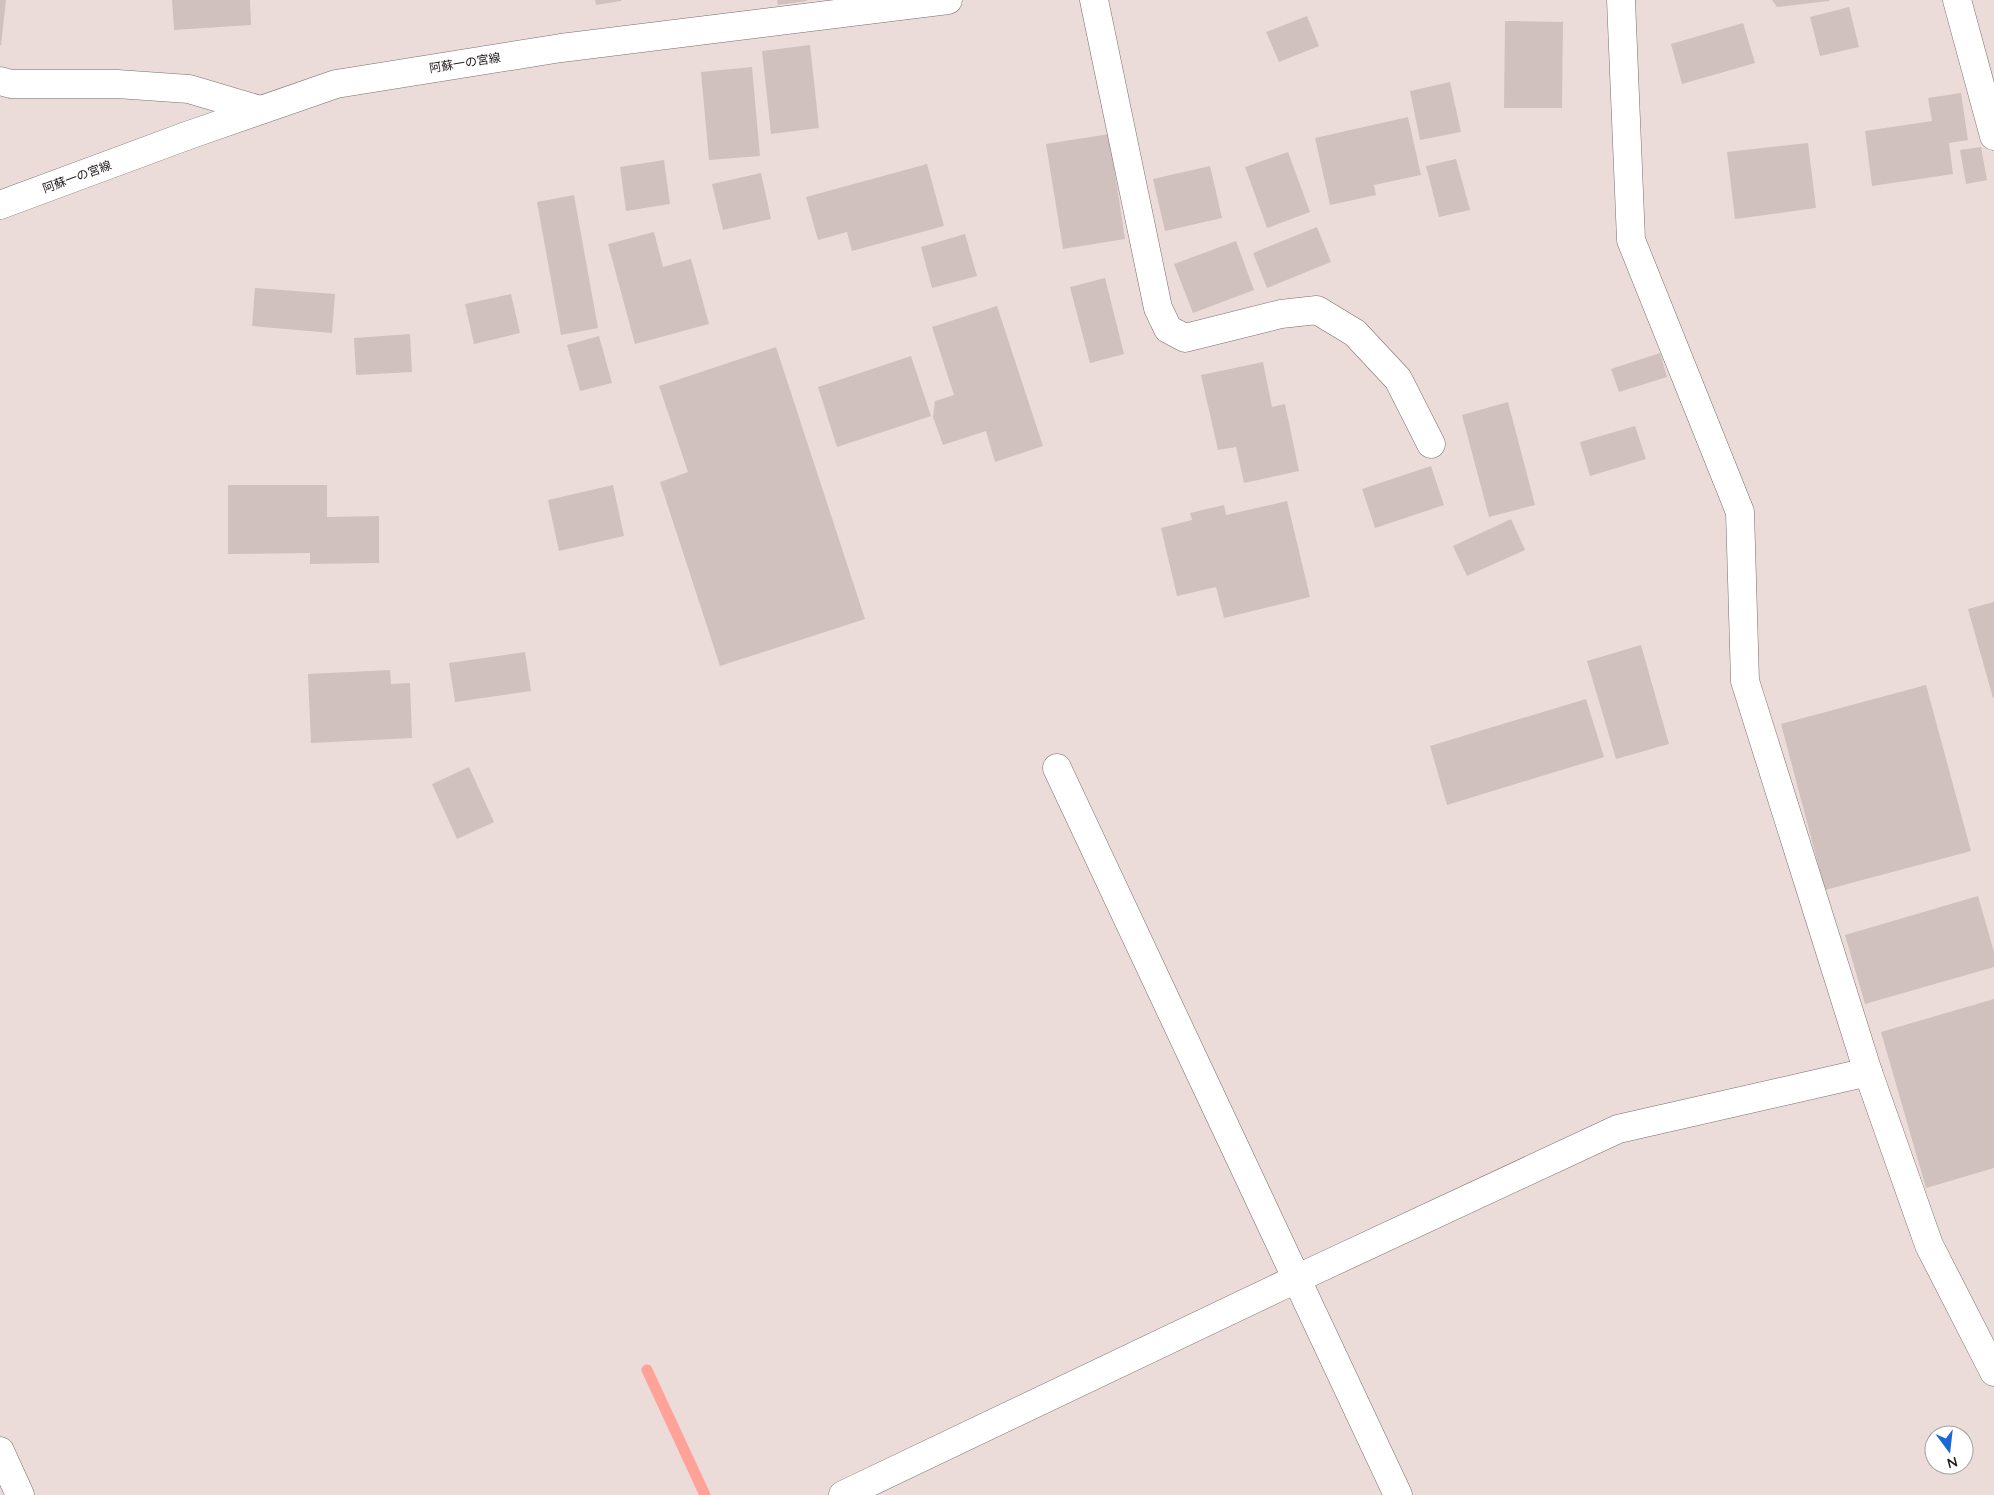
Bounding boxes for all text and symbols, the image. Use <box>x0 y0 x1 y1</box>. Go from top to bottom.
street label: 阿蘇一の宮線 <box>428 49 502 76</box>
street label: 阿蘇一の宮線 <box>40 157 113 196</box>
north arrow <box>1924 1425 1974 1475</box>
text: N <box>1945 1453 1960 1473</box>

